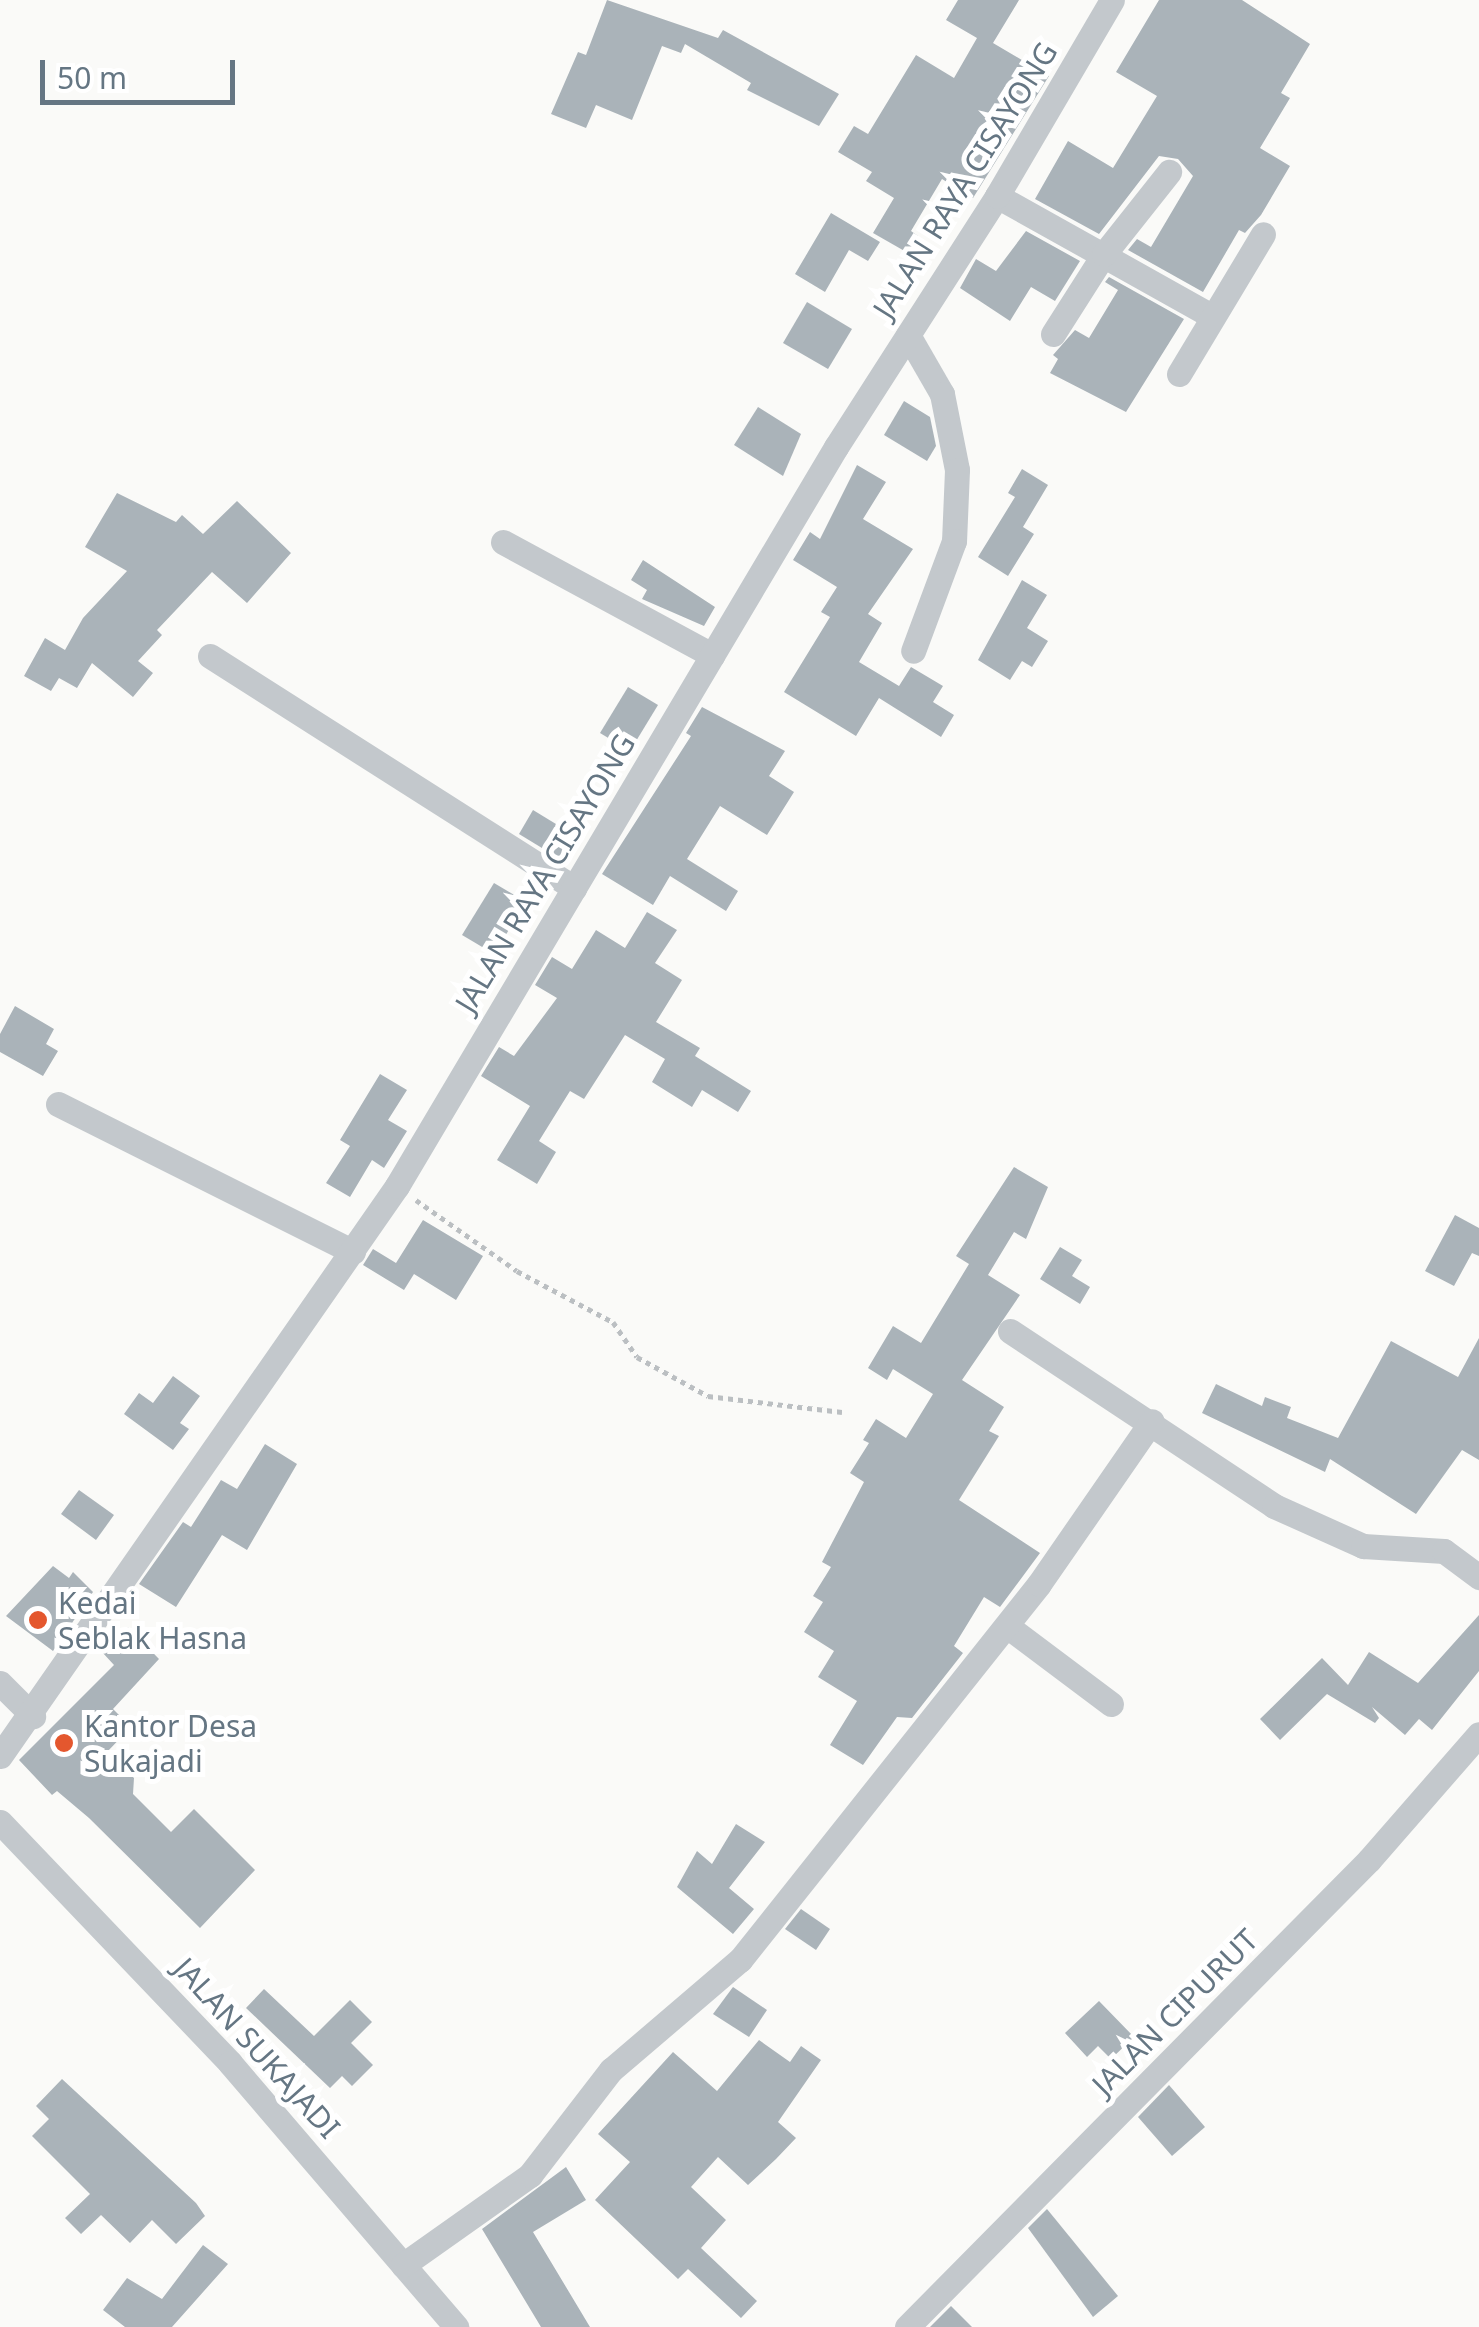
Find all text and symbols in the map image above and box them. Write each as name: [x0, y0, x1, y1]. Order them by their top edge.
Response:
street label: JALAN RAYA CISAYONG: [865, 35, 1065, 325]
scale bar: [45, 40, 240, 102]
text: 50 m: [57, 57, 127, 98]
street label: JALAN RAYA CISAYONG: [448, 727, 642, 1019]
place label: Kedai Seblak Hasna: [58, 1585, 247, 1656]
marker: Kedai Seblak Hasna: [27, 1609, 49, 1631]
place label: Kantor Desa Sukajadi: [84, 1708, 257, 1778]
marker: Kantor Desa Sukajadi: [53, 1732, 75, 1754]
street label: JALAN CIPURUT: [1085, 1922, 1265, 2102]
street label: JALAN SUKAJADI: [167, 1951, 347, 2145]

